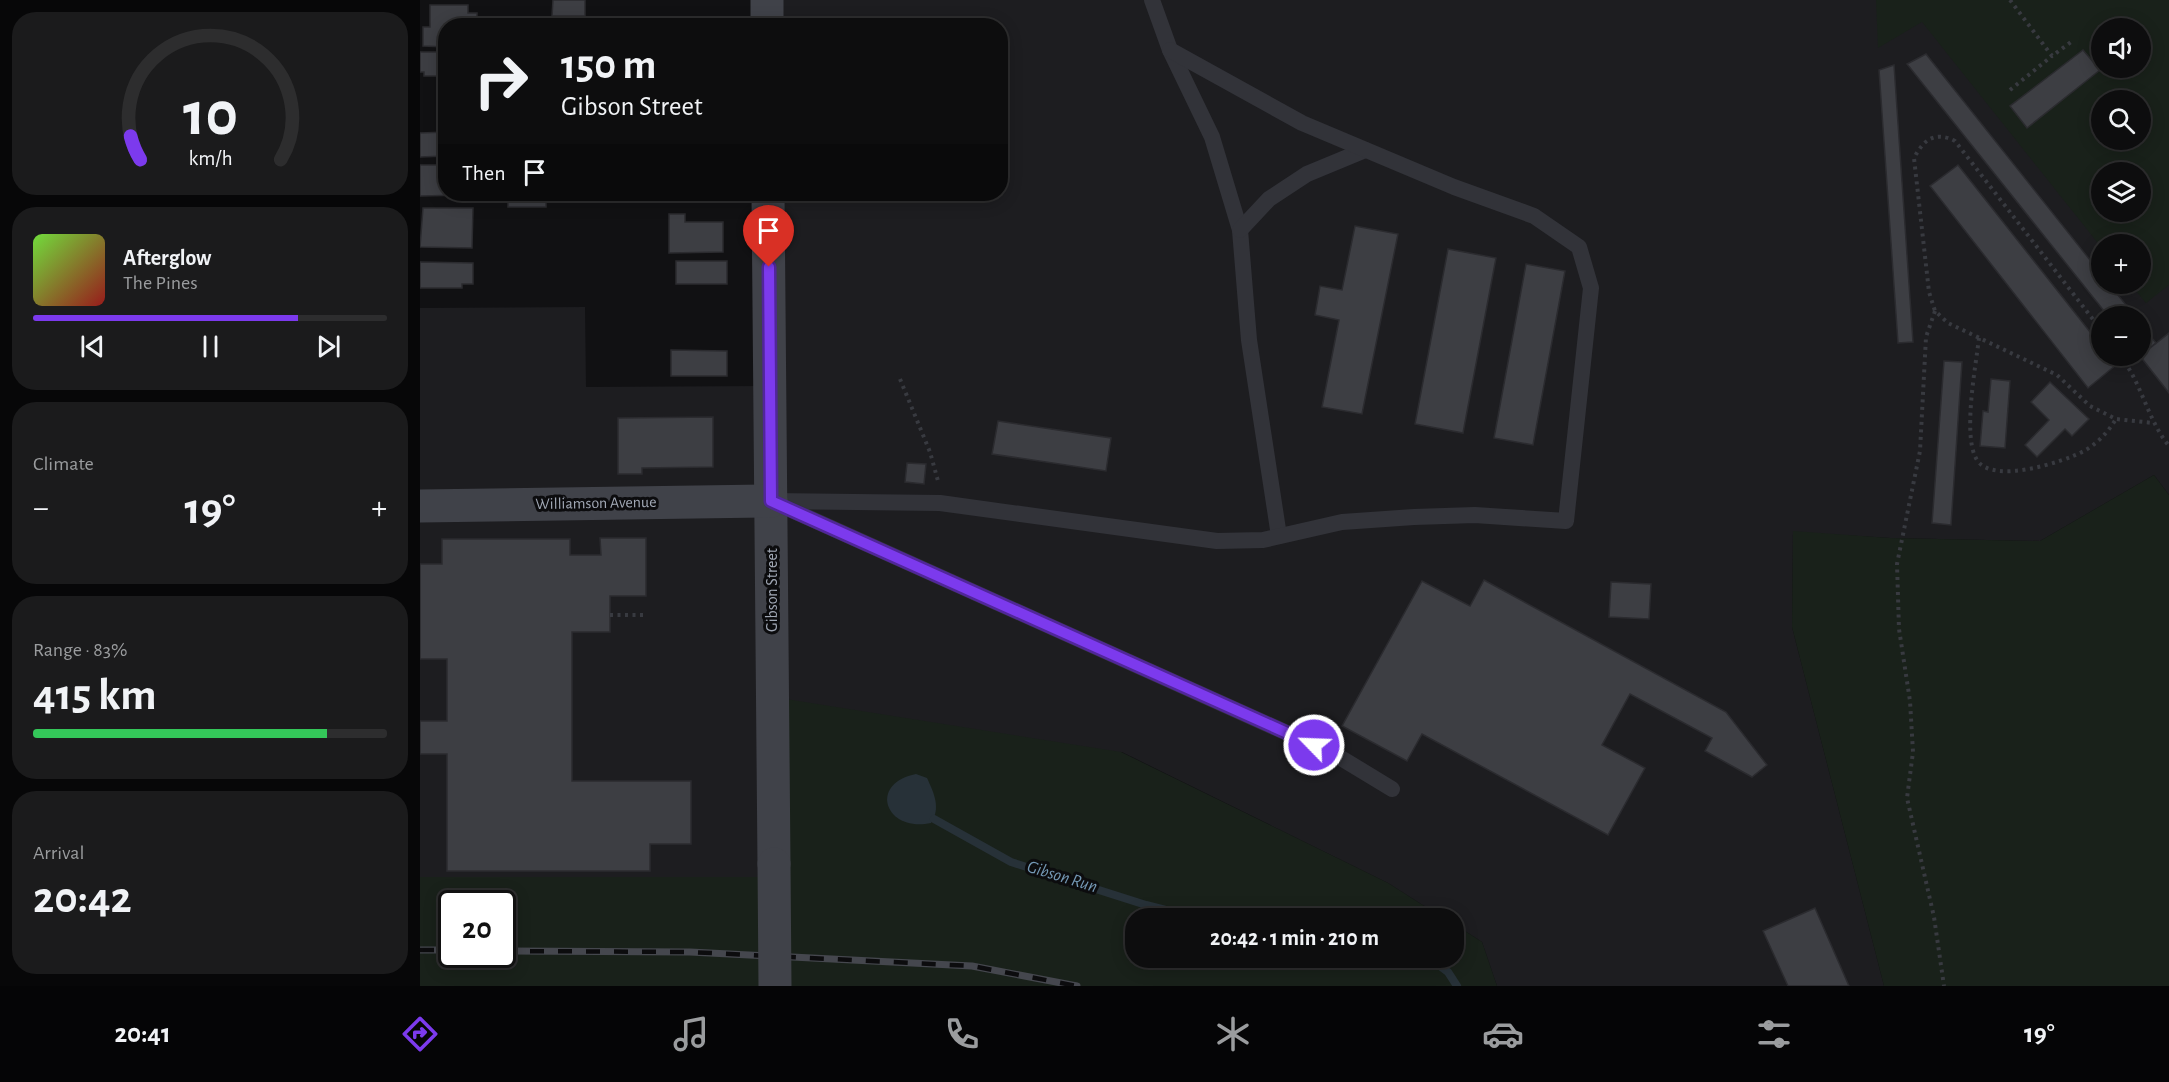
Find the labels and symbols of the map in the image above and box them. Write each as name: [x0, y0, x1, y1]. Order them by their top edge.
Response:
pin: [743, 205, 794, 267]
street label: Williamson Avenue: [535, 494, 657, 512]
street label: Gibson Street: [764, 548, 780, 632]
position arrow: [1282, 713, 1346, 777]
water label: Gibson Run: [1025, 858, 1099, 896]
speed limit sign: 20: [438, 890, 516, 968]

